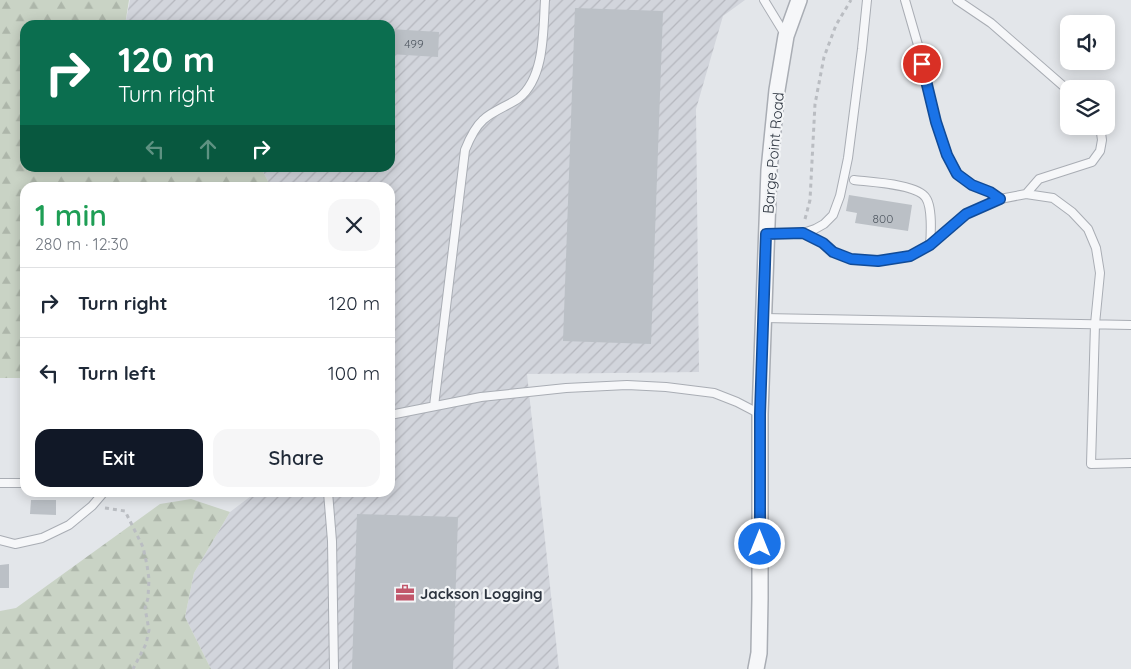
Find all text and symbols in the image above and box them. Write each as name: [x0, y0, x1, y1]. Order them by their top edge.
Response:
map controls: [1060, 15, 1115, 135]
button: sound: [1060, 15, 1115, 70]
house number: 499: [404, 36, 424, 51]
text: 120 m: [118, 37, 215, 81]
icon: right: [35, 40, 100, 105]
pin: [901, 43, 943, 85]
icon: arrive: [908, 50, 936, 78]
text: Turn right: [118, 80, 215, 108]
button: layers: [1060, 80, 1115, 135]
street label: Barge Point Road: [758, 91, 788, 215]
icon: left: [141, 135, 169, 163]
icon: ahead: [194, 135, 222, 163]
icon: right: [247, 135, 275, 163]
text: 1 min: [35, 196, 107, 234]
button: close: [328, 199, 380, 251]
house number: 800: [873, 211, 893, 226]
text: 280 m · 12:30: [35, 234, 129, 254]
icon: right: [35, 289, 63, 317]
text: Turn right: [78, 291, 167, 315]
text: 120 m: [329, 291, 380, 315]
icon: left: [35, 359, 63, 387]
text: Turn left: [78, 361, 156, 385]
text: 100 m: [328, 361, 380, 385]
button: Exit: [35, 429, 203, 487]
button: Share: [213, 429, 380, 487]
position arrow: [733, 517, 785, 569]
office icon: Jackson Logging: [394, 582, 416, 604]
place label: Jackson Logging: [420, 584, 543, 603]

